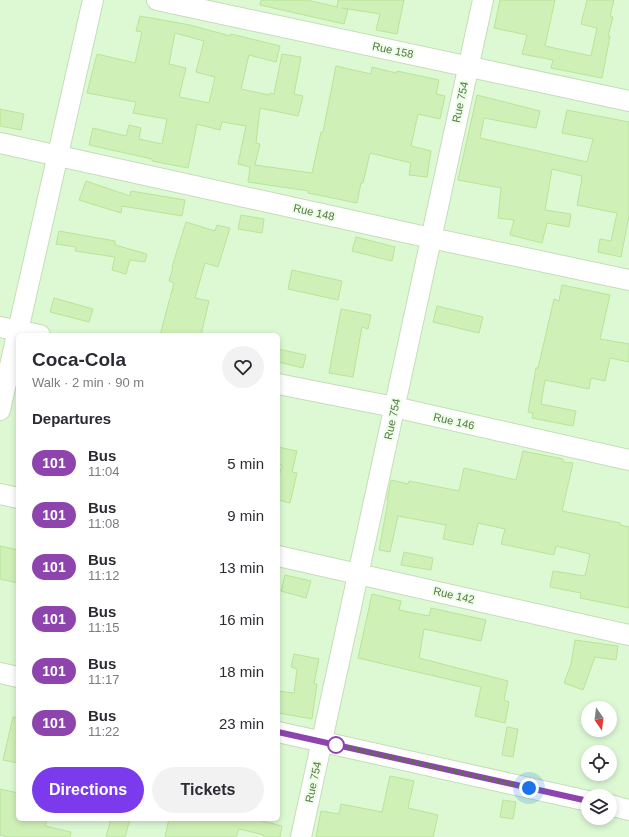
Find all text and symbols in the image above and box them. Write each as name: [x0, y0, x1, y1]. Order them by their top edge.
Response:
street label: Rue 158: [371, 40, 415, 60]
street label: Rue 754: [450, 80, 470, 124]
street label: Rue 148: [292, 201, 336, 223]
button: heart: [222, 346, 264, 388]
text: Coca-Cola: [32, 349, 126, 370]
text: Walk · 2 min · 90 m: [32, 375, 144, 390]
street label: Rue 754: [382, 397, 402, 441]
text: Departures: [32, 410, 111, 427]
street label: Rue 146: [432, 410, 476, 432]
text: Bus: [88, 447, 116, 464]
text: 101: [42, 455, 66, 471]
text: 5 min: [227, 455, 264, 472]
text: 11:04: [88, 464, 120, 479]
text: Bus: [88, 499, 116, 516]
text: 101: [42, 507, 66, 523]
text: 9 min: [227, 507, 264, 524]
text: 11:08: [88, 516, 120, 531]
text: Bus: [88, 551, 116, 568]
text: 101: [42, 559, 66, 575]
text: 13 min: [219, 559, 264, 576]
text: 11:12: [88, 568, 120, 583]
street label: Rue 142: [432, 584, 476, 606]
text: Bus: [88, 603, 116, 620]
text: 101: [42, 611, 66, 627]
text: 16 min: [219, 611, 264, 628]
text: 11:15: [88, 620, 120, 635]
text: Bus: [88, 655, 116, 672]
text: 101: [42, 663, 66, 679]
text: 18 min: [219, 663, 264, 680]
text: 11:17: [88, 672, 120, 687]
north arrow: [581, 701, 617, 737]
map controls: [581, 701, 617, 825]
text: Bus: [88, 707, 116, 724]
text: 101: [42, 715, 66, 731]
text: 23 min: [219, 715, 264, 732]
text: 11:22: [88, 724, 120, 739]
unlabelled marker: [327, 736, 345, 754]
button: locate: [581, 745, 617, 781]
street label: Rue 754: [303, 760, 323, 804]
button: Directions: [32, 767, 144, 813]
button: Tickets: [152, 767, 264, 813]
your location: [519, 778, 539, 798]
button: layers: [581, 789, 617, 825]

